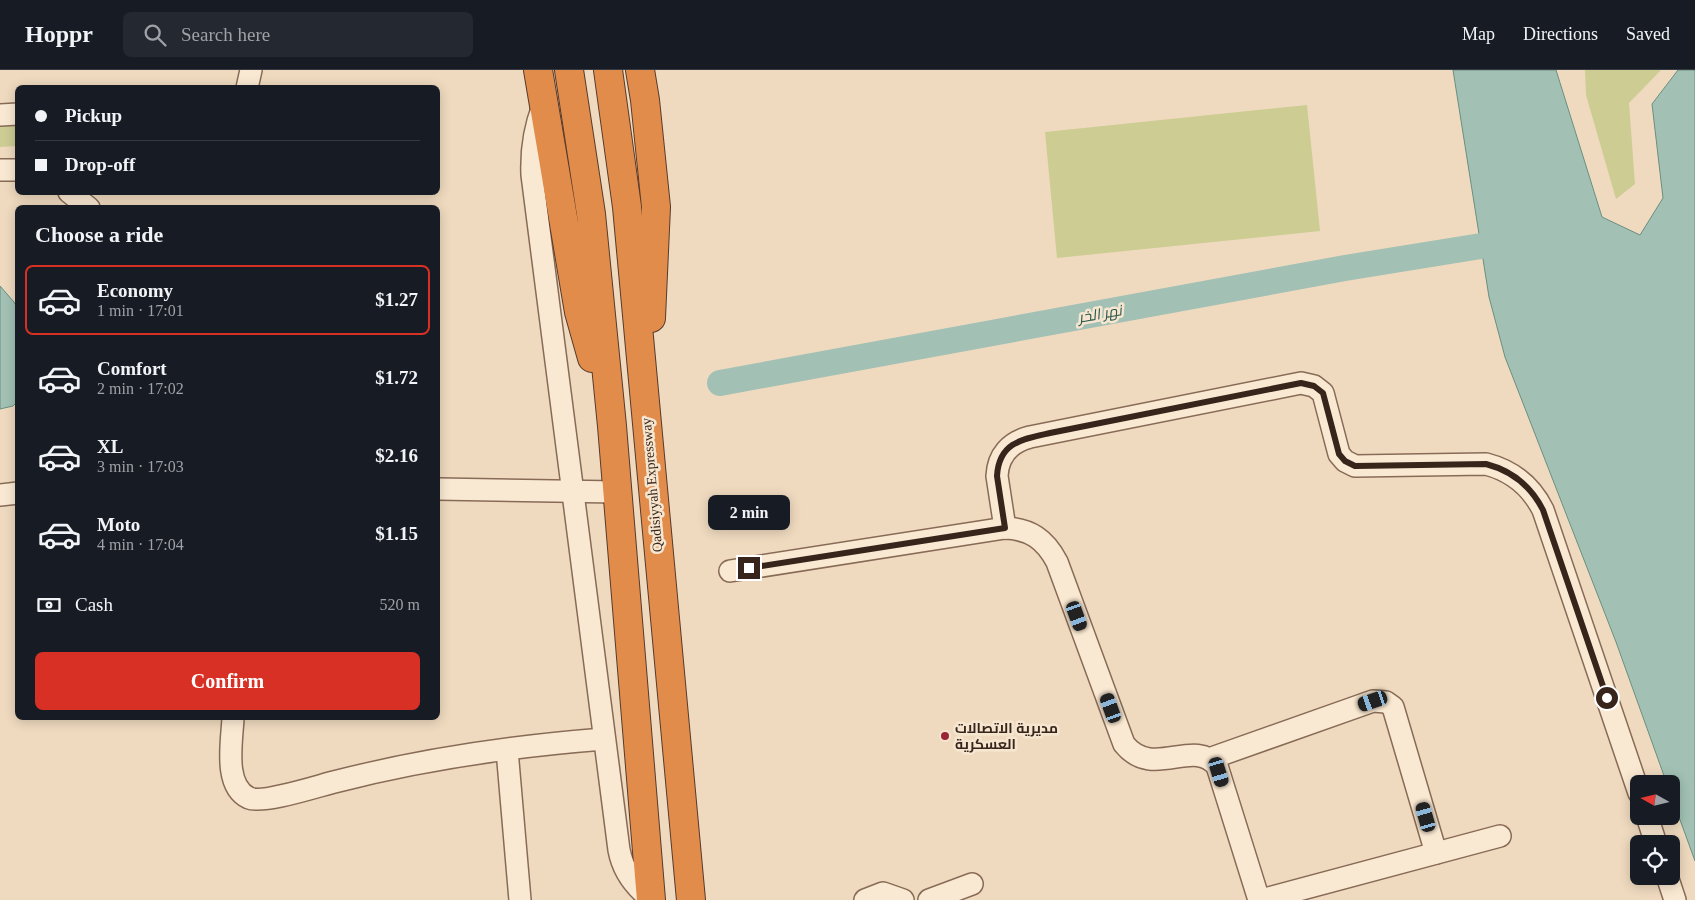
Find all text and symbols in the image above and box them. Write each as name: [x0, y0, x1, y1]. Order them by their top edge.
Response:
search box: [123, 12, 473, 57]
text: Hoppr: [25, 21, 93, 47]
icon: search: [141, 21, 169, 49]
text: Search here: [181, 24, 270, 45]
text: Map: [1462, 24, 1495, 44]
text: Directions: [1523, 24, 1598, 44]
text: Saved: [1626, 24, 1670, 44]
text: Pickup: [65, 105, 122, 126]
text: Drop-off: [65, 154, 135, 175]
text: Choose a ride: [35, 222, 163, 247]
icon: car: [37, 278, 82, 323]
text: Economy: [97, 280, 173, 301]
text: $1.27: [375, 289, 418, 310]
text: 1 min · 17:01: [97, 302, 184, 319]
water label: نهر الخر: [1075, 302, 1125, 327]
icon: car: [37, 356, 82, 401]
text: Comfort: [97, 358, 167, 379]
text: $1.72: [375, 367, 418, 388]
text: 2 min · 17:02: [97, 380, 184, 397]
street label: Qadisiyyah Expressway: [639, 417, 665, 553]
icon: car: [37, 434, 82, 479]
text: XL: [97, 436, 123, 457]
text: $2.16: [375, 445, 418, 466]
text: 3 min · 17:03: [97, 458, 184, 475]
callout: 2 min: [708, 496, 790, 530]
text: 2 min: [730, 504, 768, 521]
icon: car: [37, 512, 82, 557]
text: Moto: [97, 514, 140, 535]
text: $1.15: [375, 523, 418, 544]
text: 4 min · 17:04: [97, 536, 184, 553]
route end: [738, 557, 760, 579]
icon: cash: [35, 591, 63, 619]
text: Cash: [75, 594, 113, 615]
text: 520 m: [380, 596, 420, 613]
car: [1064, 599, 1089, 633]
button: Confirm: [35, 652, 420, 710]
route start: [1596, 687, 1618, 709]
car: [1356, 689, 1389, 713]
car: [1098, 691, 1123, 725]
place label: مديرية الاتصالات العسكرية: [955, 721, 1058, 753]
marker: مديرية الاتصالات العسكرية: [939, 730, 951, 742]
car: [1207, 755, 1230, 789]
north arrow: [1630, 775, 1680, 825]
map controls: [1630, 775, 1680, 885]
car: [1414, 801, 1437, 833]
button: locate: [1630, 835, 1680, 885]

